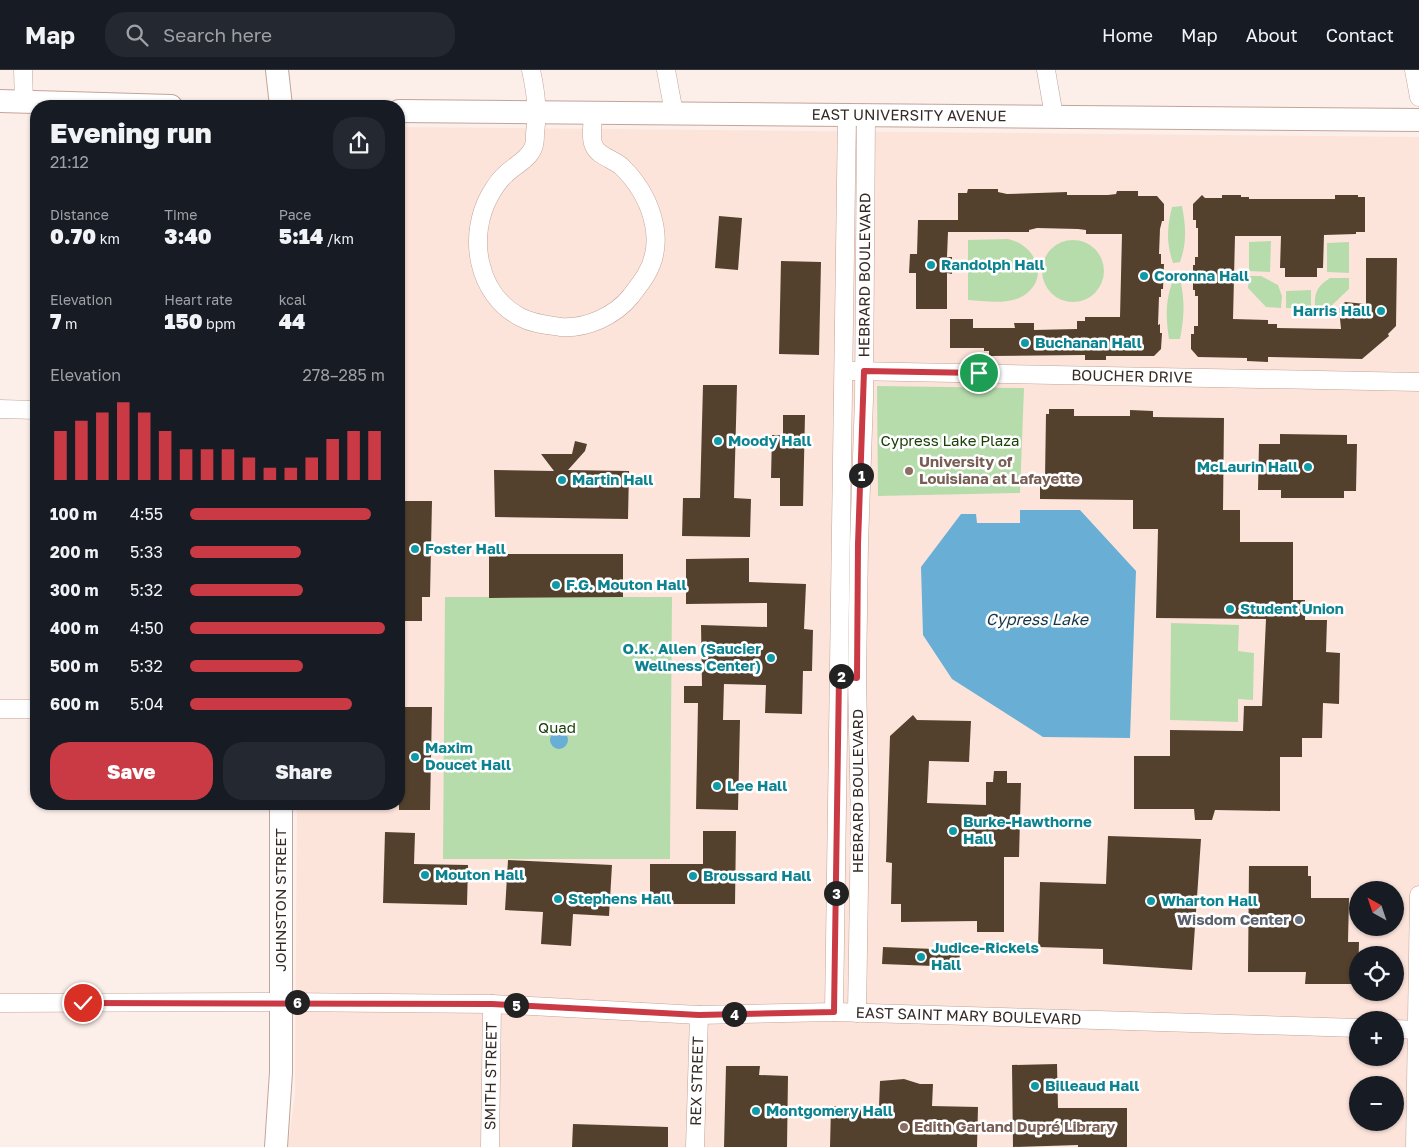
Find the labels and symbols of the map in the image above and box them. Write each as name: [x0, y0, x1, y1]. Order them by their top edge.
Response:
street label: EAST UNIVERSITY AVENUE: [811, 105, 1007, 124]
street label: HEBRARD BOULEVARD: [854, 193, 873, 358]
place label: Randolph Hall: [941, 255, 1044, 273]
marker: Randolph Hall: [925, 259, 937, 271]
place label: Coronna Hall: [1154, 266, 1249, 284]
marker: Coronna Hall: [1138, 270, 1150, 282]
place label: Harris Hall: [1293, 301, 1371, 319]
marker: Harris Hall: [1375, 305, 1387, 317]
place label: Buchanan Hall: [1035, 333, 1142, 351]
marker: Buchanan Hall: [1019, 337, 1031, 349]
pin: [958, 352, 1000, 394]
street label: BOUCHER DRIVE: [1071, 365, 1193, 386]
place label: Moody Hall: [728, 431, 811, 449]
park label: Cypress Lake Plaza: [881, 431, 1019, 449]
marker: Moody Hall: [712, 435, 724, 447]
place label: University of Louisiana at Lafayette: [919, 452, 1080, 487]
place label: McLaurin Hall: [1197, 457, 1298, 475]
marker: McLaurin Hall: [1302, 461, 1314, 473]
pin: 1: [848, 462, 874, 488]
marker: University of Louisiana at Lafayette: [903, 465, 915, 477]
place label: Martin Hall: [572, 470, 653, 488]
marker: Martin Hall: [556, 474, 568, 486]
place label: Foster Hall: [425, 539, 506, 557]
marker: Foster Hall: [409, 543, 421, 555]
place label: F.G. Mouton Hall: [566, 575, 687, 593]
marker: F.G. Mouton Hall: [550, 579, 562, 591]
place label: Student Union: [1240, 599, 1344, 617]
marker: Student Union: [1224, 603, 1236, 615]
water label: Cypress Lake: [986, 609, 1090, 629]
place label: O.K. Allen (Saucier Wellness Center): [623, 639, 761, 674]
marker: O.K. Allen (Saucier Wellness Center): [765, 652, 777, 664]
pin: 2: [828, 664, 854, 688]
street label: HEBRARD BOULEVARD: [848, 709, 866, 873]
park label: Quad: [538, 718, 576, 736]
place label: Maxim Doucet Hall: [425, 738, 511, 773]
marker: Maxim Doucet Hall: [409, 751, 421, 763]
place label: Lee Hall: [727, 776, 787, 794]
marker: Lee Hall: [711, 780, 723, 792]
place label: Burke-Hawthorne Hall: [963, 812, 1092, 847]
marker: Burke-Hawthorne Hall: [947, 825, 959, 837]
street label: JOHNSTON STREET: [271, 828, 289, 972]
place label: Mouton Hall: [435, 865, 524, 883]
place label: Broussard Hall: [703, 866, 811, 884]
marker: Mouton Hall: [419, 869, 431, 881]
marker: Broussard Hall: [687, 870, 699, 882]
pin: 3: [824, 880, 848, 906]
north arrow: [1349, 881, 1404, 936]
place label: Stephens Hall: [568, 889, 671, 907]
place label: Wharton Hall: [1161, 891, 1258, 909]
marker: Stephens Hall: [552, 893, 564, 905]
marker: Wharton Hall: [1145, 895, 1157, 907]
place label: Wisdom Center: [1177, 910, 1289, 928]
marker: Wisdom Center: [1293, 914, 1305, 926]
place label: Judice-Rickels Hall: [931, 938, 1039, 973]
marker: Judice-Rickels Hall: [915, 951, 927, 963]
pin: [62, 982, 104, 1024]
pin: 6: [284, 990, 310, 1014]
pin: 5: [504, 992, 528, 1018]
pin: 4: [722, 1002, 746, 1026]
street label: EAST SAINT MARY BOULEVARD: [855, 1003, 1082, 1028]
street label: SMITH STREET: [480, 1022, 500, 1130]
street label: REX STREET: [686, 1036, 706, 1126]
place label: Billeaud Hall: [1045, 1076, 1139, 1094]
marker: Billeaud Hall: [1029, 1080, 1041, 1092]
place label: Montgomery Hall: [766, 1101, 893, 1119]
marker: Montgomery Hall: [750, 1105, 762, 1117]
place label: Edith Garland Dupré Library: [914, 1117, 1115, 1135]
marker: Edith Garland Dupré Library: [898, 1121, 910, 1133]

